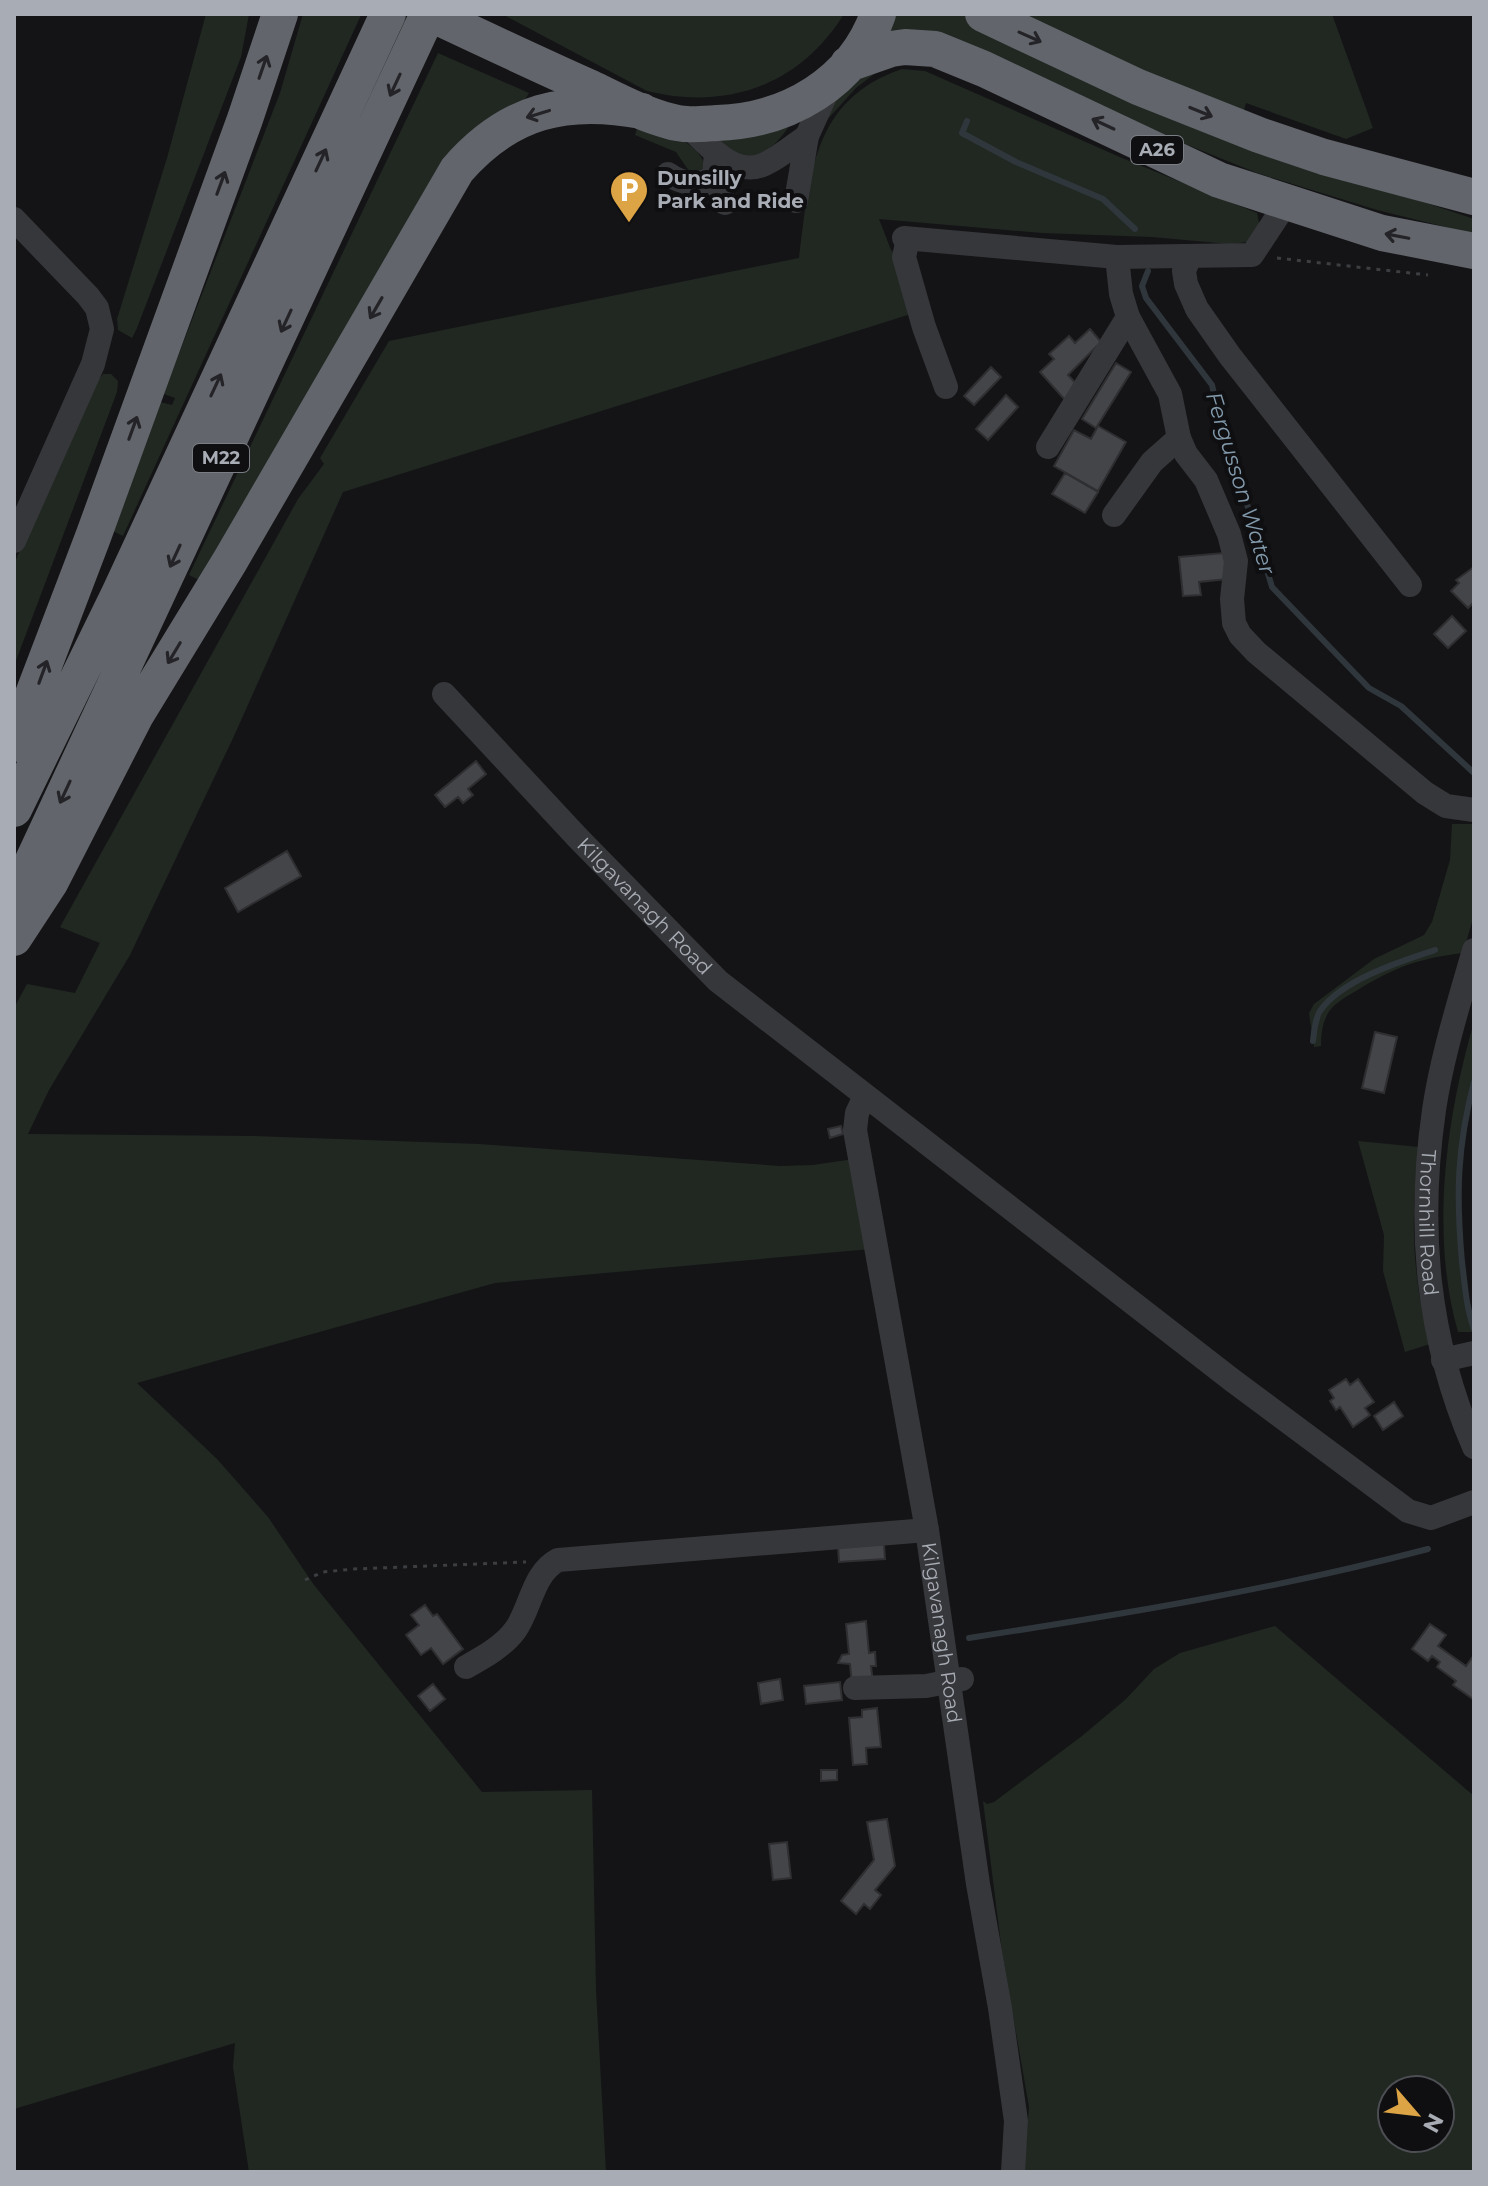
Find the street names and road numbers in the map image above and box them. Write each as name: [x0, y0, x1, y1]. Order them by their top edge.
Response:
road number: A26: [1131, 136, 1183, 164]
road number: M22: [193, 444, 249, 472]
street label: Kilgavanagh Road: [572, 832, 717, 980]
street label: Thornhill Road: [1414, 1149, 1444, 1297]
street label: Kilgavanagh Road: [917, 1540, 967, 1725]

